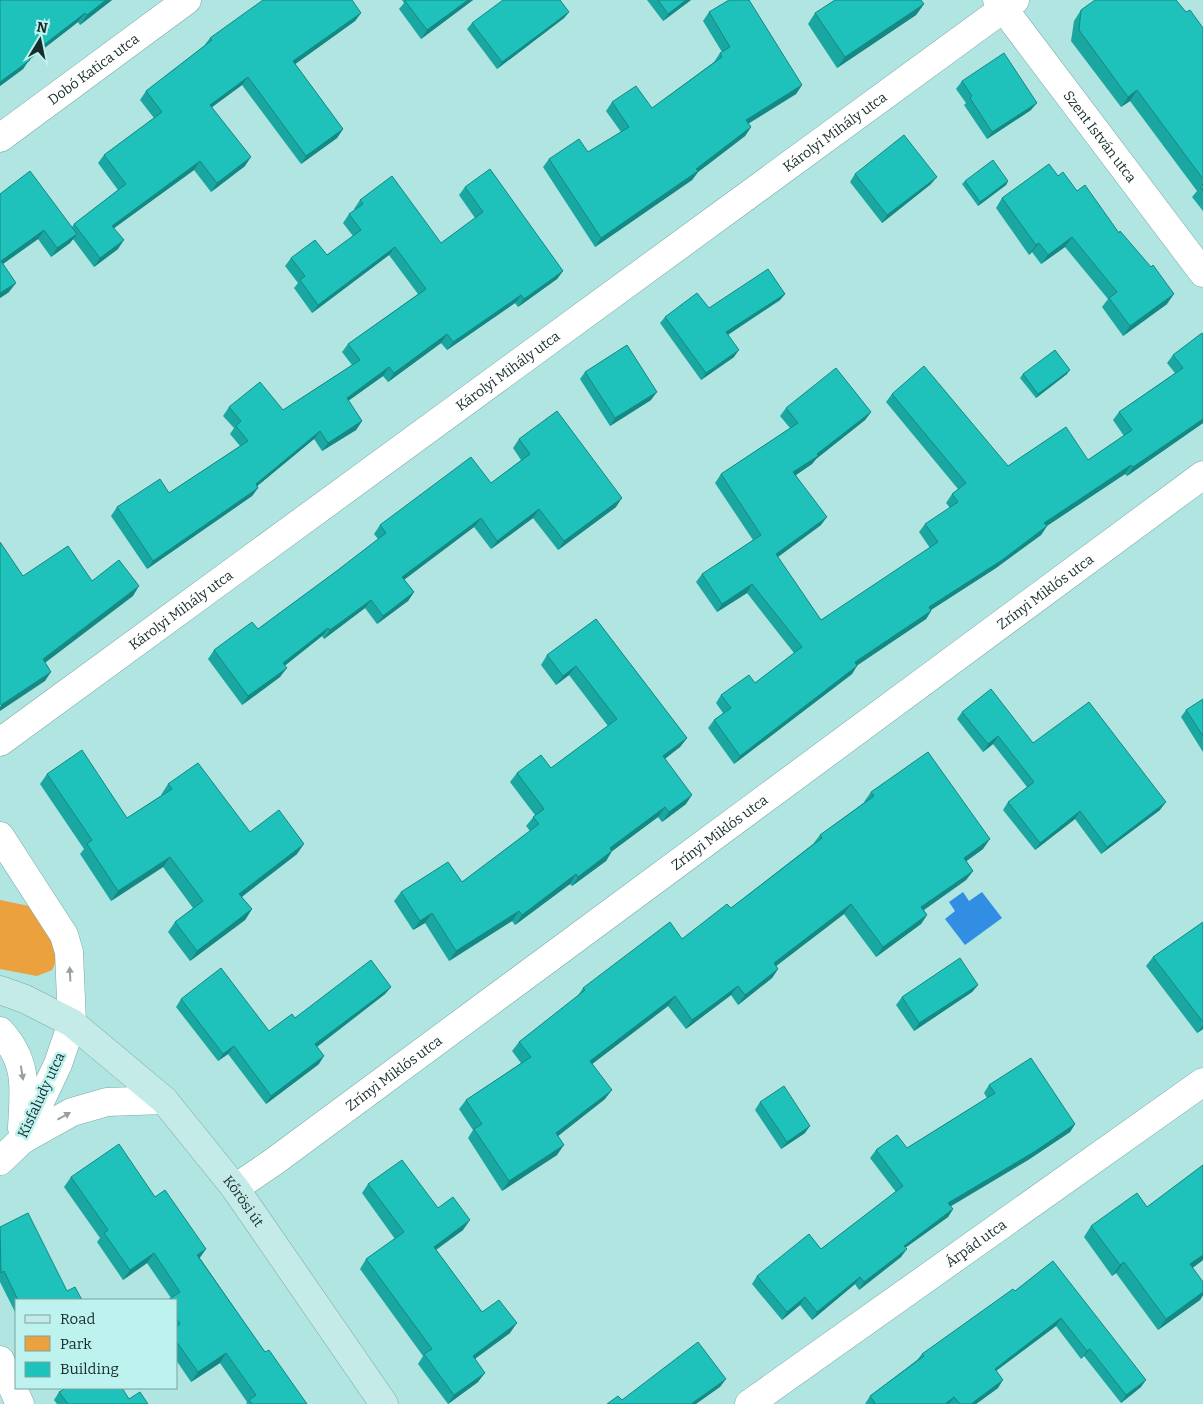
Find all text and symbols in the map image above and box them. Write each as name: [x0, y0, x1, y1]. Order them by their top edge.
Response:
north arrow: [15, 15, 65, 65]
text: N: [35, 18, 49, 37]
street label: Dobó Katica utca: [45, 30, 143, 109]
street label: Károlyi Mihály utca: [780, 88, 891, 176]
street label: Szent István utca: [1060, 88, 1140, 186]
street label: Károlyi Mihály utca: [453, 327, 564, 415]
street label: Zrínyi Miklós utca: [994, 551, 1097, 633]
street label: Károlyi Mihály utca: [126, 566, 237, 654]
street label: Zrínyi Miklós utca: [668, 791, 772, 874]
one-way arrow: [66, 966, 74, 982]
street label: Zrínyi Miklós utca: [342, 1032, 446, 1115]
street label: Kisfaludy utca: [14, 1050, 69, 1141]
one-way arrow: [18, 1066, 26, 1082]
one-way arrow: [57, 1112, 72, 1120]
street label: Kőrösi út: [219, 1172, 267, 1230]
street label: Árpád utca: [942, 1216, 1010, 1271]
legend: [15, 1299, 178, 1389]
text: Road: [60, 1310, 95, 1328]
text: Park: [60, 1335, 92, 1353]
text: Building: [60, 1360, 119, 1378]

